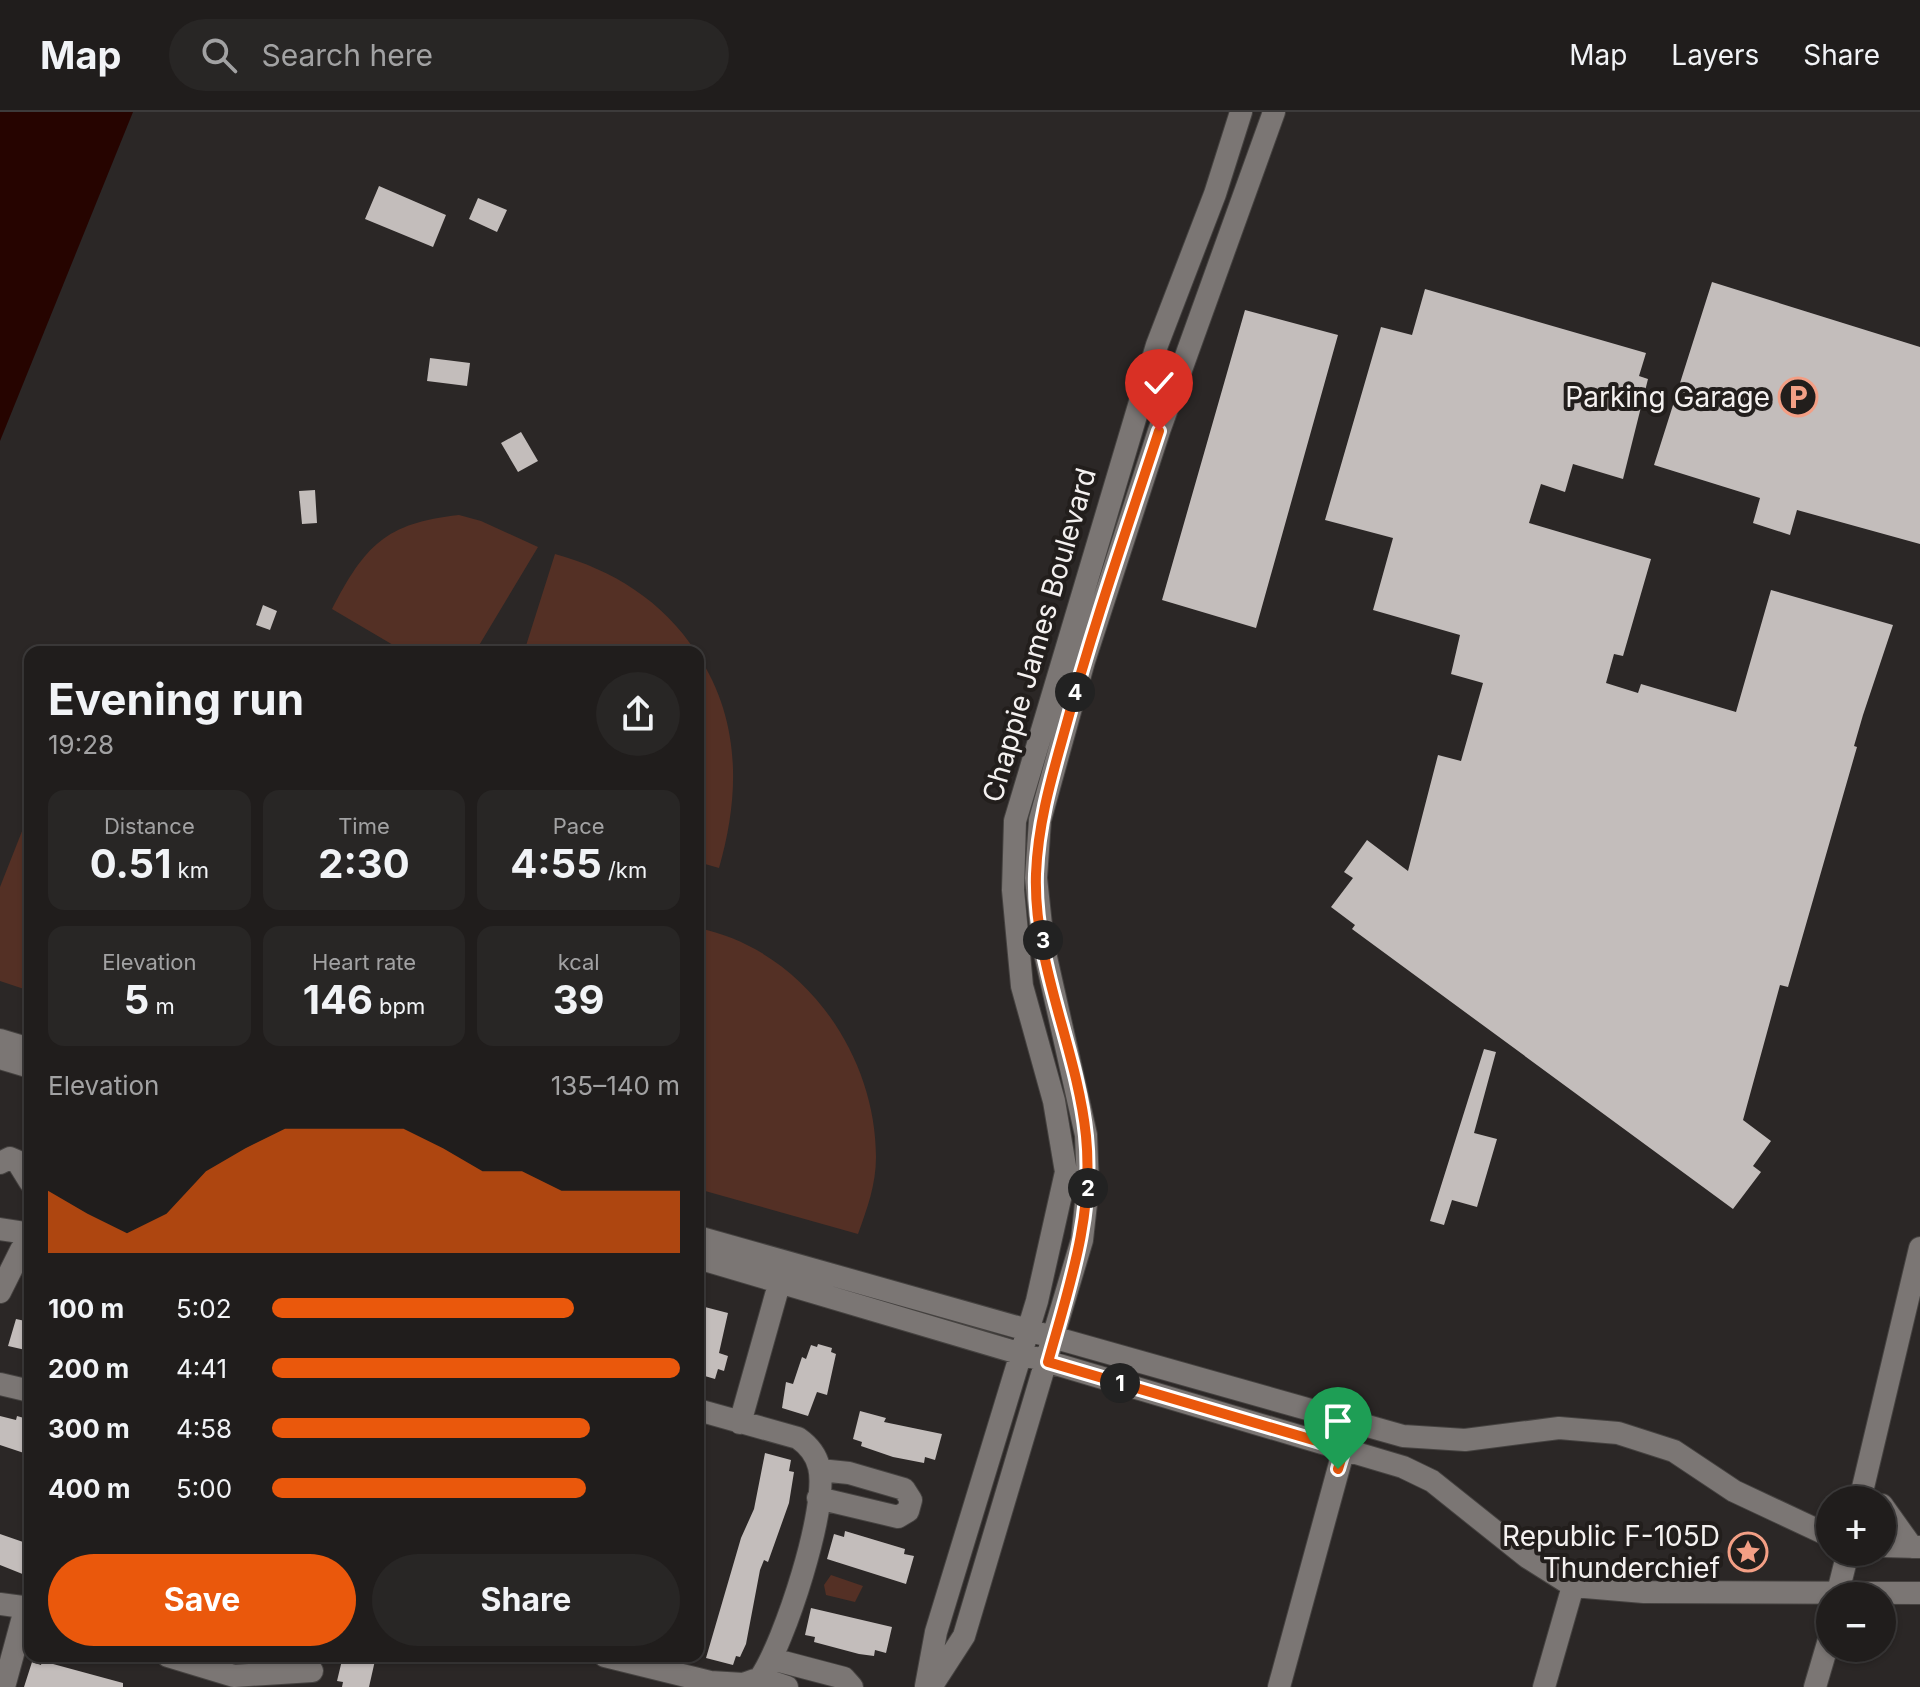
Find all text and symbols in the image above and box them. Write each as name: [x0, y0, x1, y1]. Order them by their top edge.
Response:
search box: [169, 19, 729, 91]
text: Map: [40, 32, 121, 78]
icon: search: [197, 33, 241, 77]
text: Search here: [261, 37, 433, 73]
text: Map: [1569, 38, 1627, 72]
text: Layers: [1671, 38, 1759, 72]
text: Share: [1803, 38, 1880, 72]
pin: [1125, 349, 1193, 431]
icon: check: [1137, 361, 1181, 405]
parking icon: Parking Garage: [1777, 376, 1819, 418]
place label: Parking Garage: [1565, 380, 1770, 414]
street label: Chappie James Boulevard: [975, 464, 1103, 806]
text: Evening run: [48, 672, 304, 726]
button: share: [596, 672, 680, 756]
pin: 4: [1055, 672, 1095, 712]
text: 4: [1068, 679, 1082, 705]
text: 19:28: [48, 729, 114, 760]
text: Distance: [104, 813, 195, 839]
text: Time: [338, 813, 390, 839]
text: Pace: [553, 813, 605, 839]
text: 0.51: [90, 839, 171, 888]
text: 2:30: [318, 839, 410, 888]
text: 4:55: [510, 839, 602, 888]
text: km: [171, 857, 209, 883]
text: /km: [602, 857, 647, 883]
pin: 3: [1023, 920, 1063, 960]
text: 3: [1036, 927, 1050, 953]
text: Elevation: [102, 949, 196, 975]
text: Heart rate: [312, 949, 416, 975]
text: kcal: [558, 949, 600, 975]
text: 5: [124, 975, 149, 1024]
text: 146: [303, 975, 373, 1024]
text: 39: [553, 975, 605, 1024]
text: m: [149, 993, 175, 1019]
text: bpm: [373, 993, 425, 1019]
text: Elevation: [48, 1070, 159, 1101]
text: 135–140 m: [551, 1070, 680, 1101]
pin: 2: [1068, 1168, 1108, 1208]
text: 2: [1081, 1175, 1095, 1201]
text: 100 m: [48, 1293, 124, 1324]
text: 5:02: [176, 1293, 232, 1324]
text: 200 m: [48, 1353, 129, 1384]
text: 4:41: [176, 1353, 227, 1384]
pin: 1: [1100, 1363, 1140, 1403]
text: 1: [1115, 1370, 1125, 1396]
pin: [1304, 1387, 1372, 1469]
icon: arrive: [1316, 1399, 1360, 1443]
text: 300 m: [48, 1413, 130, 1444]
text: 4:58: [176, 1413, 232, 1444]
text: 400 m: [48, 1473, 131, 1504]
text: 5:00: [176, 1473, 232, 1504]
map controls: [1816, 1486, 1896, 1662]
button: +: [1816, 1486, 1896, 1566]
place label: Republic F-105D Thunderchief: [1502, 1519, 1720, 1585]
place icon: Republic F-105D Thunderchief: [1727, 1531, 1769, 1573]
button: Save: [48, 1554, 356, 1646]
button: Share: [372, 1554, 680, 1646]
button: −: [1816, 1582, 1896, 1662]

